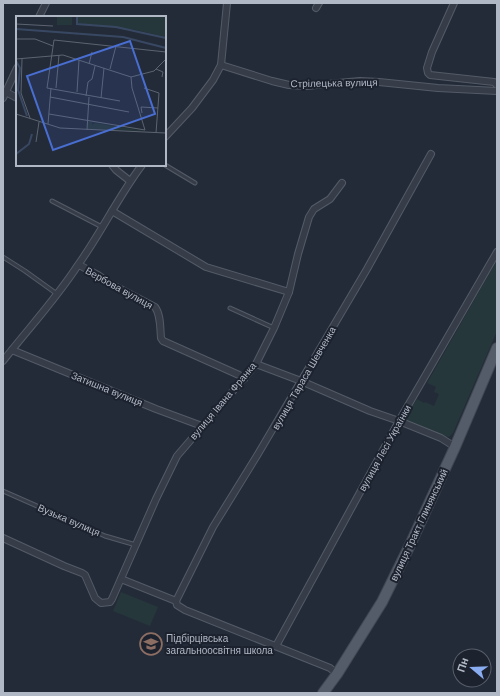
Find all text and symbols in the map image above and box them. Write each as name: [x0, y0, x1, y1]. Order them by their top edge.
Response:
inset map: [16, 16, 166, 166]
street label: Стрілецька вулиця: [290, 77, 378, 89]
street label: Вербова вулиця: [84, 265, 154, 311]
street label: вулиця Тараса Шевченка: [270, 324, 338, 431]
street label: вулиця Івана Франка: [188, 360, 259, 442]
street label: Затишна вулиця: [70, 370, 144, 408]
street label: вулиця Лесі Українки: [357, 403, 413, 493]
street label: вулиця Тракт Глинянський: [388, 467, 450, 583]
street label: Вузька вулиця: [36, 502, 102, 538]
school or university icon: Підбірцівська загальноосвітня школа: [138, 631, 164, 657]
place label: Підбірцівська загальноосвітня школа: [166, 633, 273, 656]
north arrow: [452, 648, 492, 688]
text: Пн: [455, 656, 471, 674]

